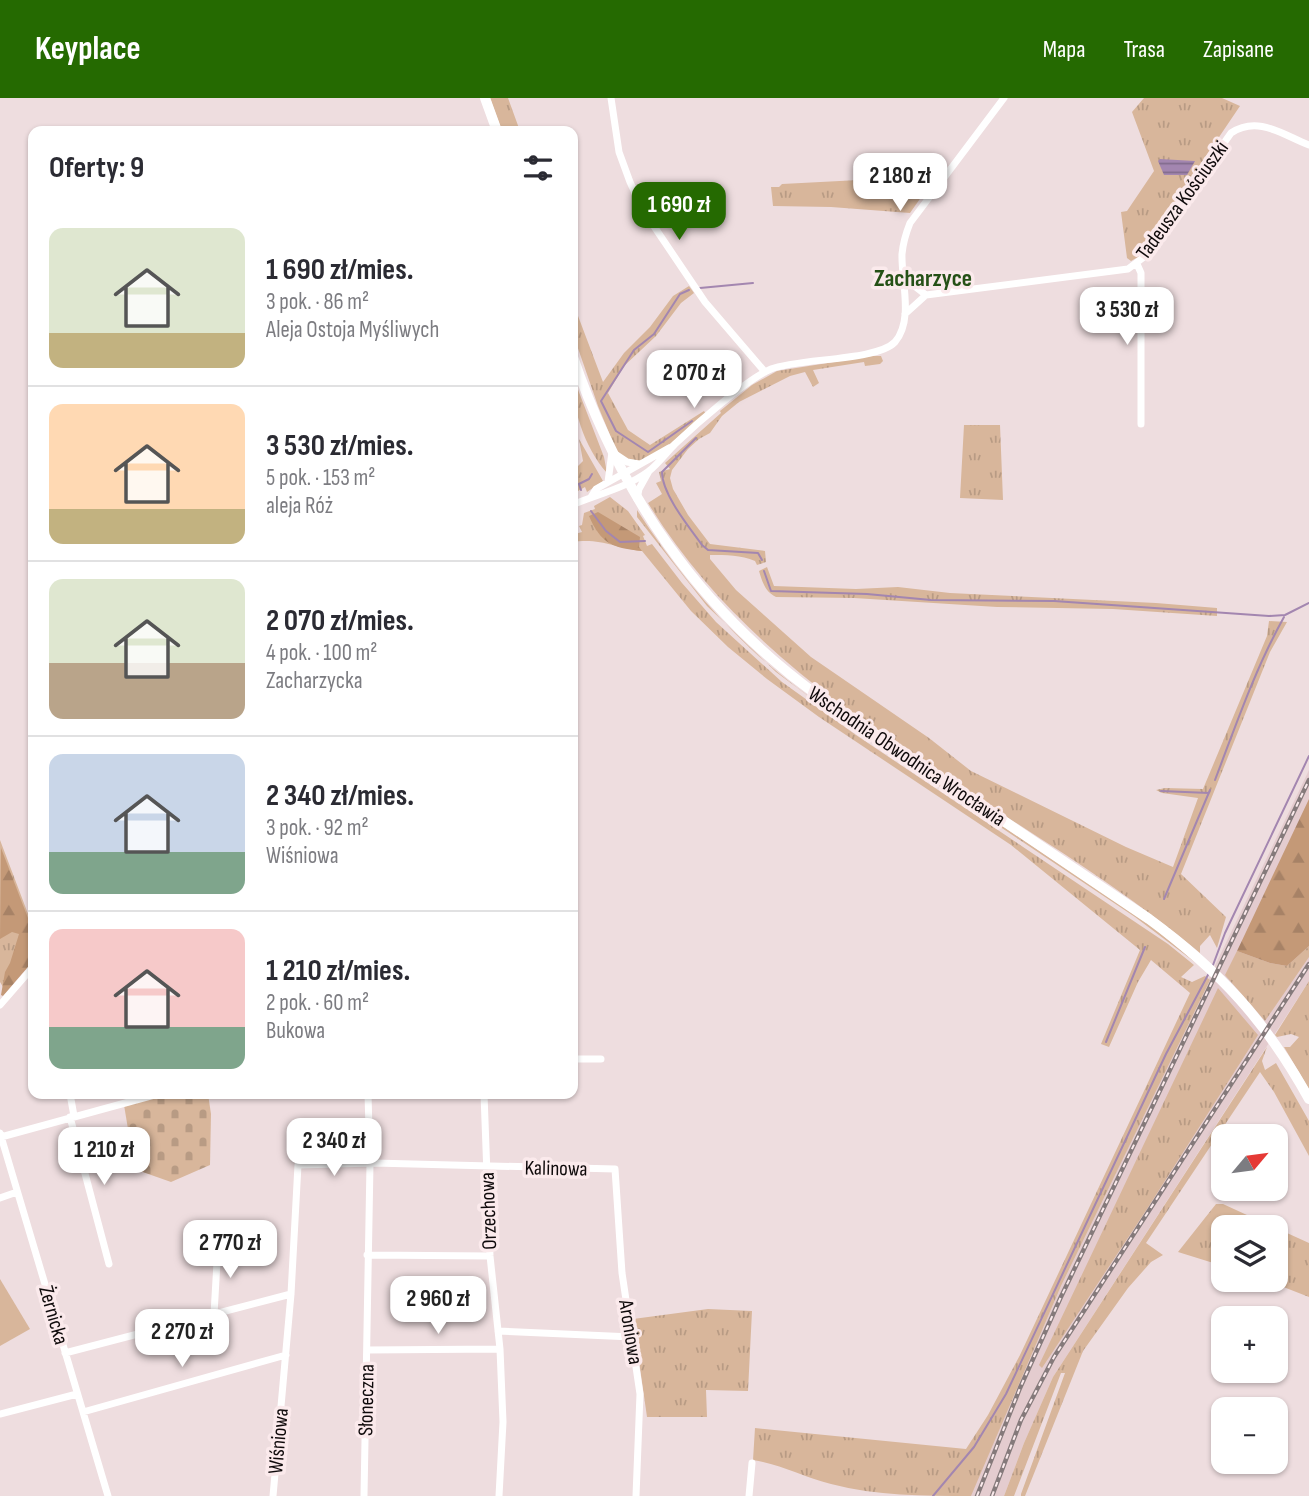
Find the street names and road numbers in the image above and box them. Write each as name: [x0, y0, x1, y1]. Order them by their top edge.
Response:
street label: Tadeusza Kościuszki: [1131, 136, 1234, 265]
street label: Wschodnia Obwodnica Wrocławia: [803, 681, 1010, 832]
street label: Kalinowa: [524, 1155, 588, 1182]
street label: Orzechowa: [475, 1172, 502, 1250]
street label: Żernicka: [33, 1283, 74, 1347]
street label: Aroniowa: [613, 1297, 648, 1366]
street label: Słoneczna: [353, 1364, 380, 1436]
street label: Wiśniowa: [263, 1407, 294, 1475]

